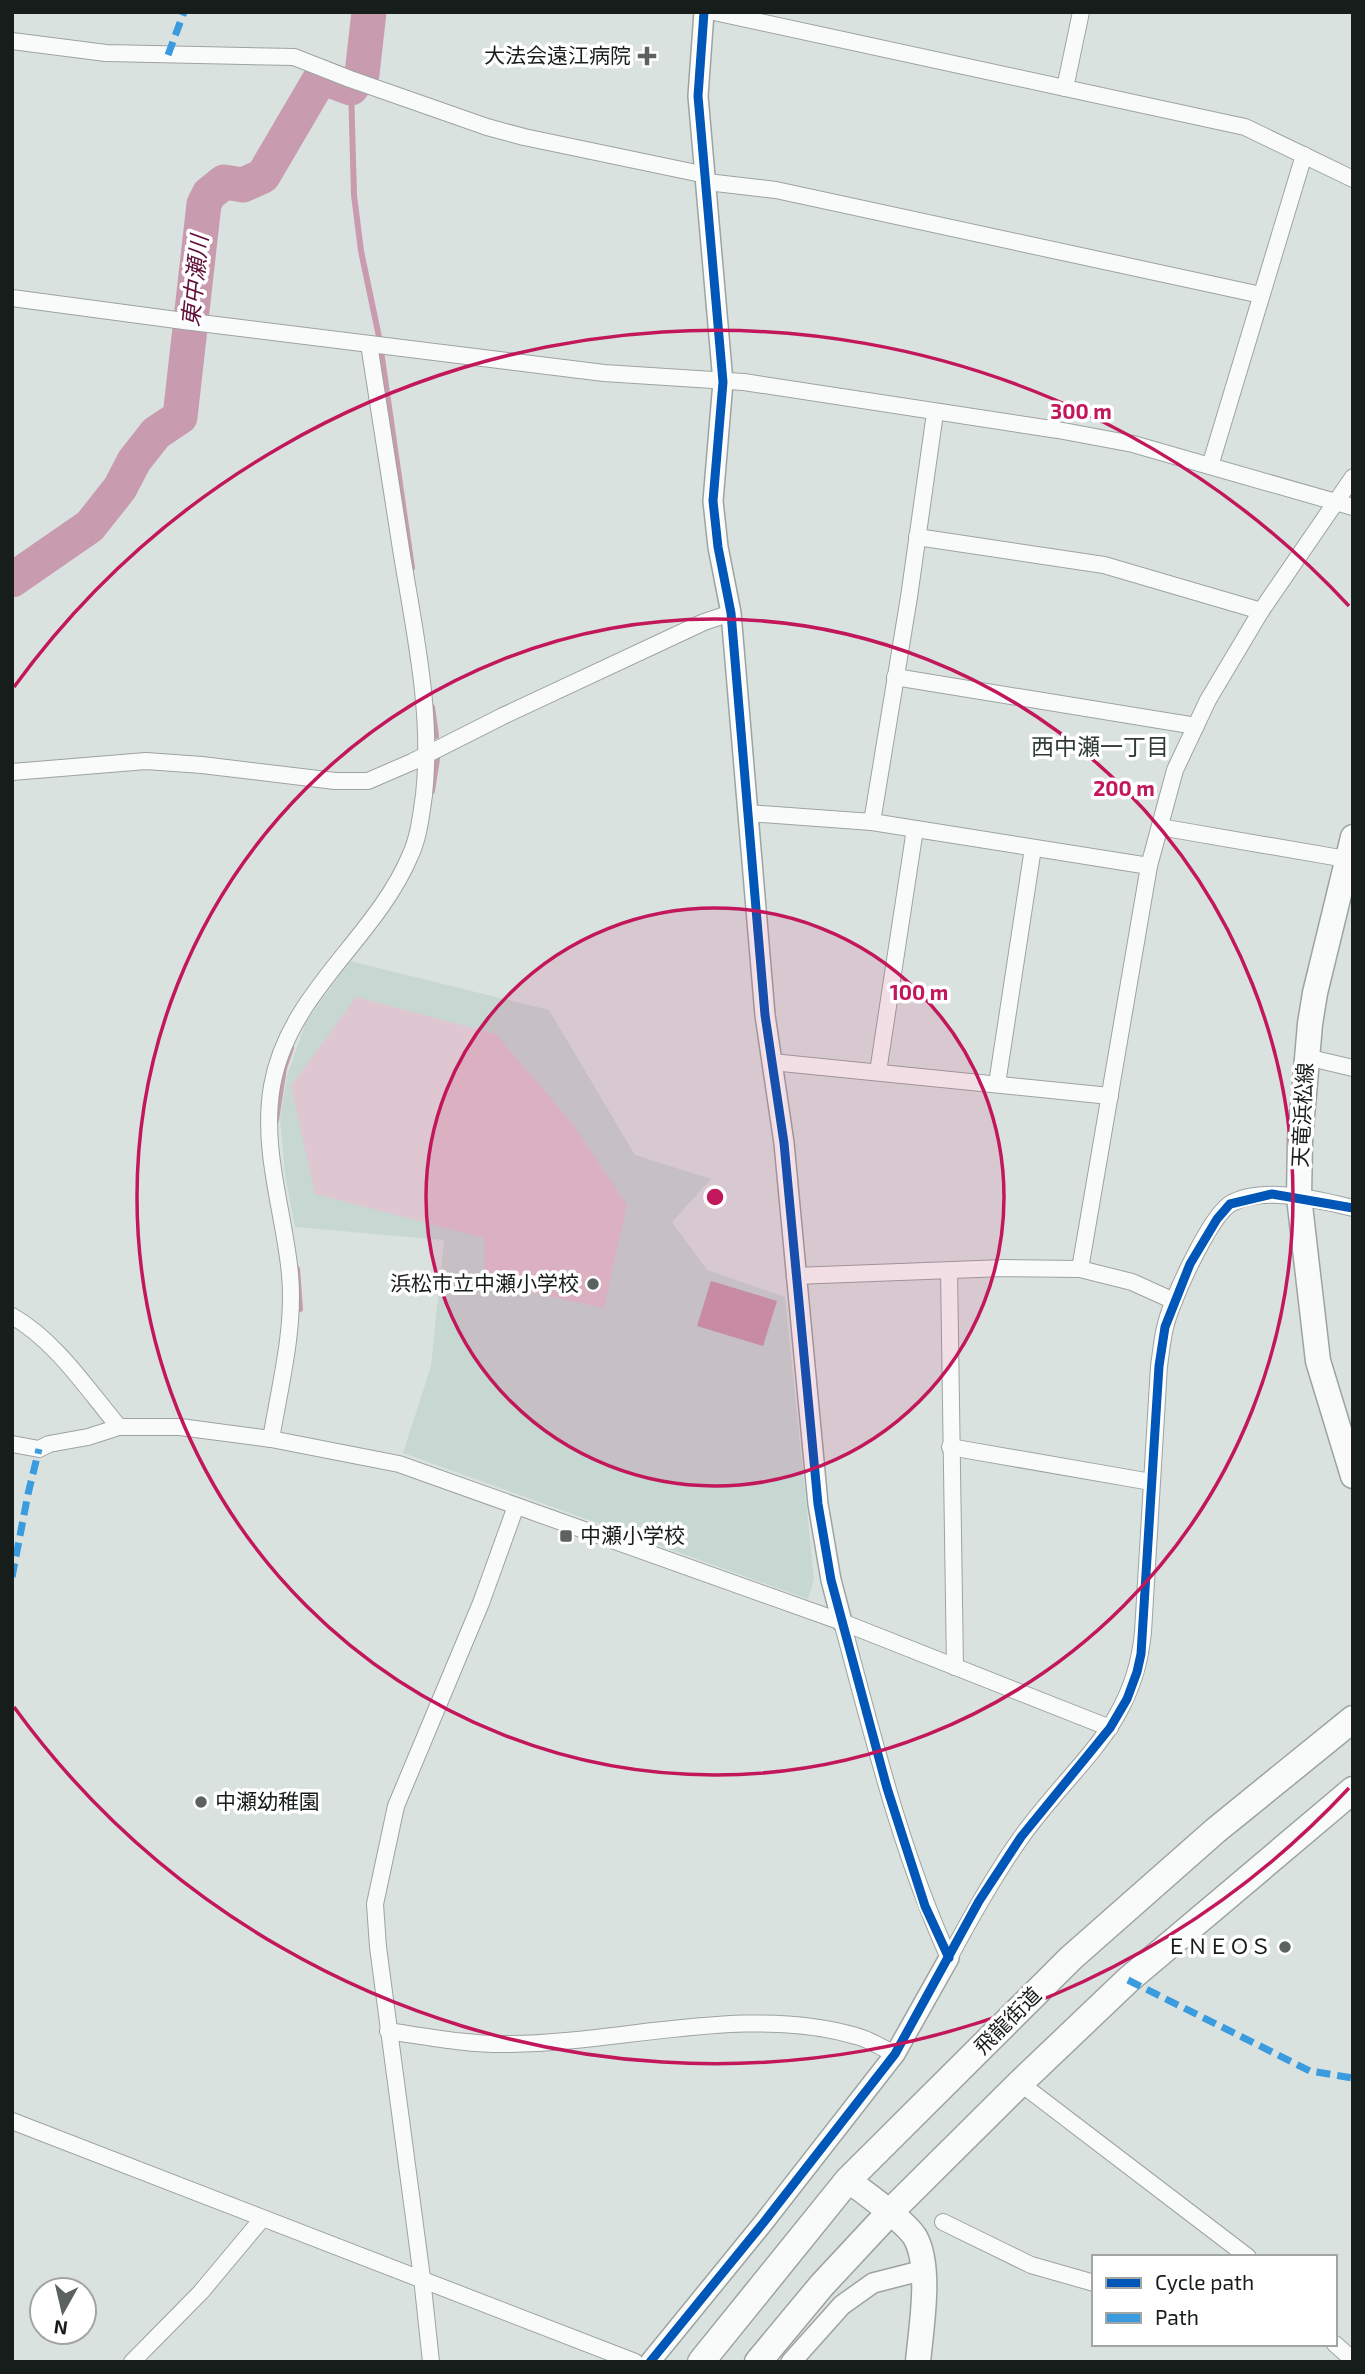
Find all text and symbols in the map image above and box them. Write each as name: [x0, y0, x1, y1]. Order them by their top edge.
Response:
place label: 大法会遠江病院: [484, 42, 631, 67]
marker: 大法会遠江病院: [637, 46, 657, 66]
water label: 東中瀬川: [175, 231, 213, 328]
text: 300 m: [1050, 398, 1112, 423]
district label: 西中瀬一丁目: [1031, 732, 1169, 760]
text: 200 m: [1093, 775, 1155, 800]
text: 100 m: [890, 979, 948, 1004]
street label: 天竜浜松線: [1286, 1062, 1317, 1168]
centre of rings: [703, 1185, 727, 1209]
place label: 浜松市立中瀬小学校: [390, 1270, 579, 1295]
marker: 浜松市立中瀬小学校: [585, 1276, 601, 1292]
place label: 中瀬小学校: [580, 1522, 685, 1547]
marker: 中瀬小学校: [558, 1528, 574, 1544]
place label: 中瀬幼稚園: [215, 1788, 320, 1813]
marker: 中瀬幼稚園: [193, 1794, 209, 1810]
place label: ＥＮＥＯＳ: [1166, 1933, 1271, 1958]
marker: ＥＮＥＯＳ: [1277, 1939, 1293, 1955]
street label: 飛龍街道: [968, 1981, 1045, 2058]
legend: [1092, 2255, 1337, 2346]
text: Cycle path: [1155, 2269, 1254, 2294]
north arrow: [28, 2276, 98, 2346]
text: Path: [1155, 2304, 1199, 2329]
text: N: [52, 2316, 69, 2341]

